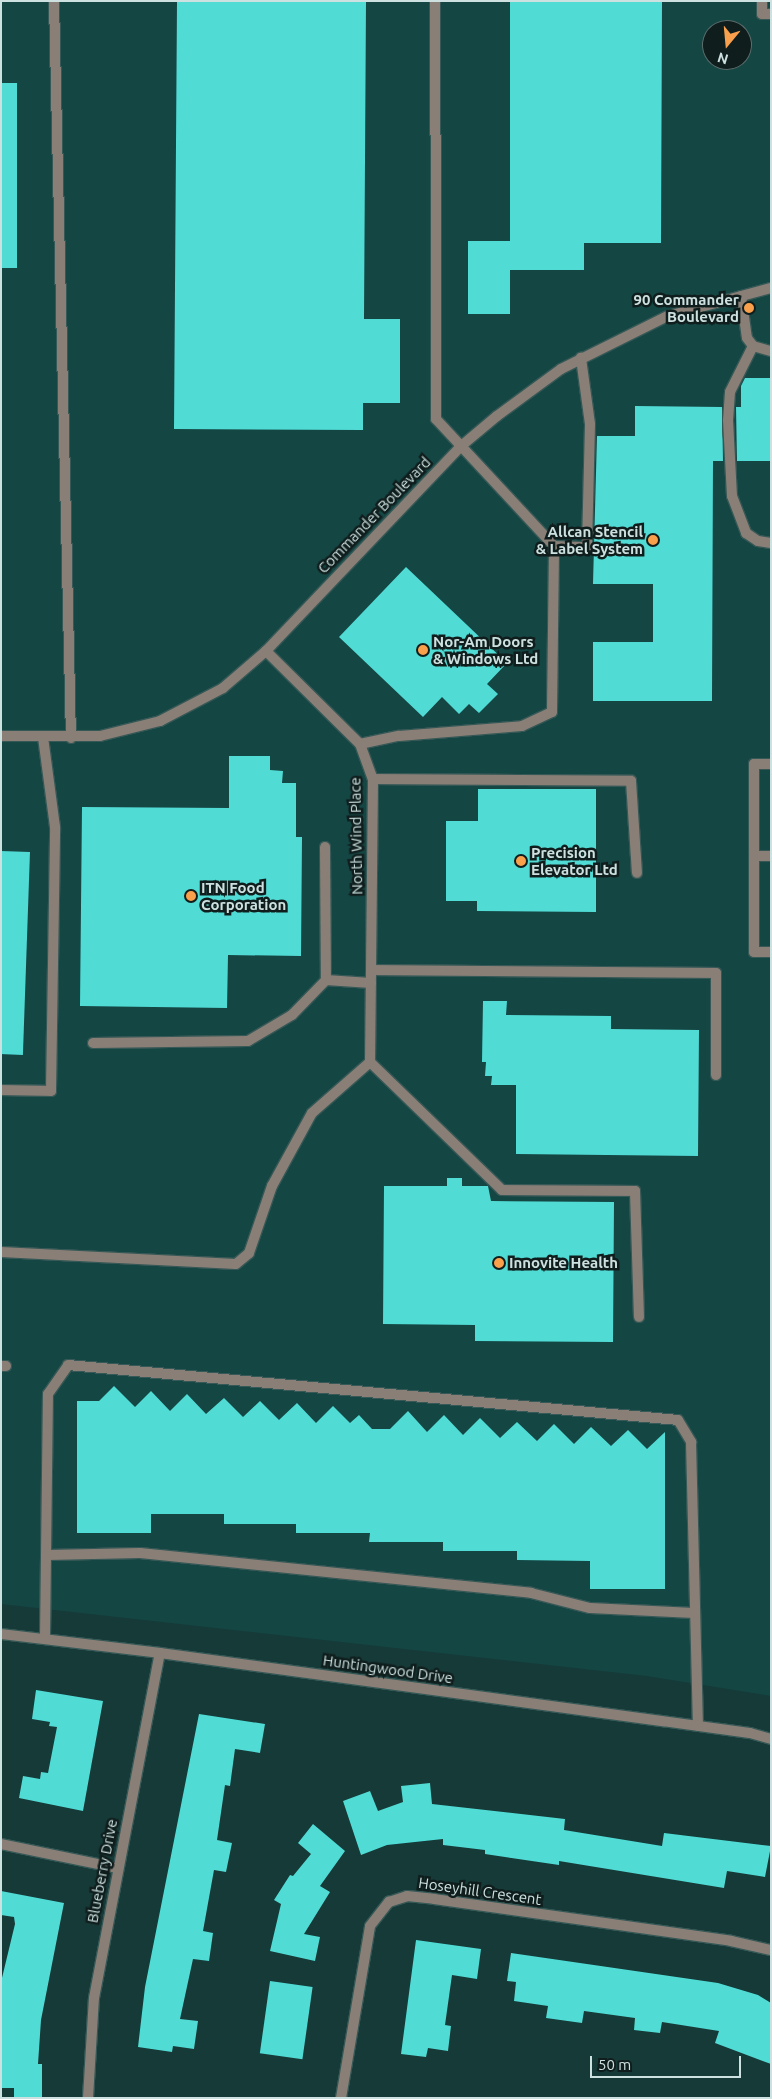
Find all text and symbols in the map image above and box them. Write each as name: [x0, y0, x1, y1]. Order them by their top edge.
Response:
north arrow: [702, 20, 752, 70]
text: N: [716, 49, 730, 68]
place label: 90 Commander Boulevard: [633, 290, 739, 325]
marker: 90 Commander Boulevard: [743, 302, 755, 314]
street label: Commander Boulevard: [314, 453, 434, 577]
place label: Allcan Stencil & Label System: [536, 522, 643, 557]
marker: Allcan Stencil & Label System: [647, 534, 659, 546]
place label: Nor-Am Doors & Windows Ltd: [433, 632, 538, 667]
marker: Nor-Am Doors & Windows Ltd: [417, 644, 429, 656]
street label: North Wind Place: [346, 777, 366, 895]
place label: Precision Elevator Ltd: [531, 843, 618, 878]
marker: Precision Elevator Ltd: [515, 855, 527, 867]
place label: ITN Food Corporation: [201, 878, 286, 913]
marker: ITN Food Corporation: [185, 890, 197, 902]
place label: Innovite Health: [509, 1254, 618, 1272]
marker: Innovite Health: [493, 1257, 505, 1269]
street label: Huntingwood Drive: [322, 1651, 454, 1687]
street label: Blueberry Drive: [83, 1818, 121, 1924]
street label: Hoseyhill Crescent: [417, 1873, 543, 1909]
scale bar: [592, 2046, 743, 2078]
text: 50 m: [598, 2056, 631, 2073]

